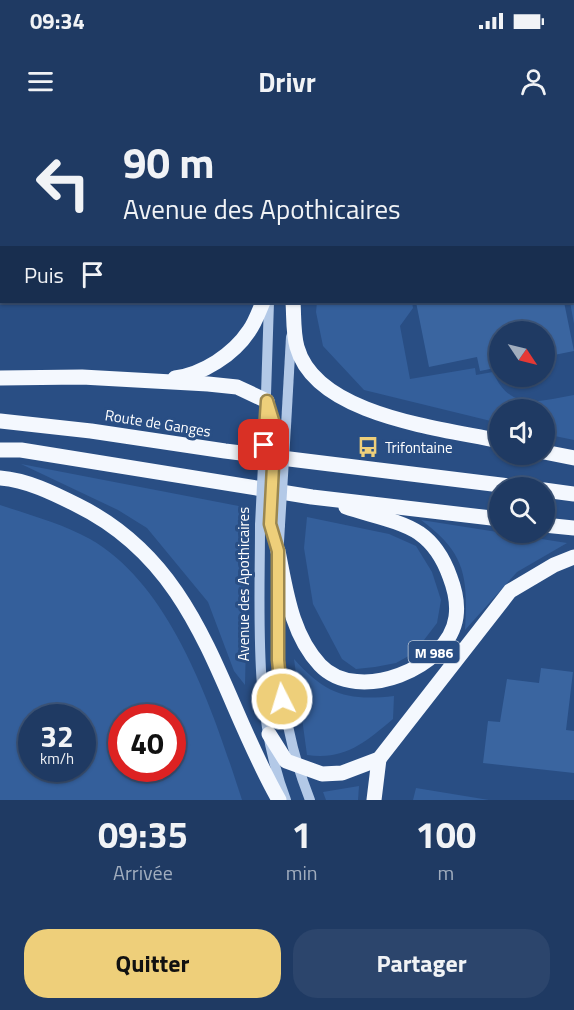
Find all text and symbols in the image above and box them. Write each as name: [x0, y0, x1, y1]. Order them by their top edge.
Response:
text: 09:34: [30, 4, 85, 38]
text: Drivr: [258, 61, 316, 102]
icon: menu: [24, 65, 57, 98]
icon: person: [517, 65, 550, 98]
text: 90 m: [123, 130, 215, 194]
icon: left: [24, 144, 102, 222]
text: Avenue des Apothicaires: [123, 188, 401, 229]
text: Puis: [24, 258, 64, 292]
icon: arrive: [76, 258, 109, 291]
north arrow: [489, 321, 555, 387]
map controls: [489, 321, 555, 543]
button: sound: [489, 399, 555, 465]
street label: Route de Ganges: [103, 403, 213, 443]
pin: [238, 419, 289, 470]
icon: arrive: [247, 428, 280, 461]
bus stop icon: Trifontaine: [356, 435, 380, 459]
place label: Trifontaine: [385, 436, 453, 459]
button: search: [489, 477, 555, 543]
street label: Avenue des Apothicaires: [232, 507, 255, 661]
road number: M 986: [408, 641, 460, 663]
position arrow: [250, 667, 314, 731]
speed limit sign: 40: [108, 704, 186, 782]
text: 32: [40, 713, 74, 759]
text: km/h: [40, 747, 74, 770]
text: 09:35: [98, 807, 188, 862]
text: 1: [292, 807, 312, 862]
text: 100: [416, 807, 476, 862]
text: Arrivée: [113, 857, 173, 888]
text: min: [286, 857, 318, 888]
text: m: [437, 857, 454, 888]
button: Quitter: [24, 929, 281, 998]
button: Partager: [293, 929, 550, 998]

